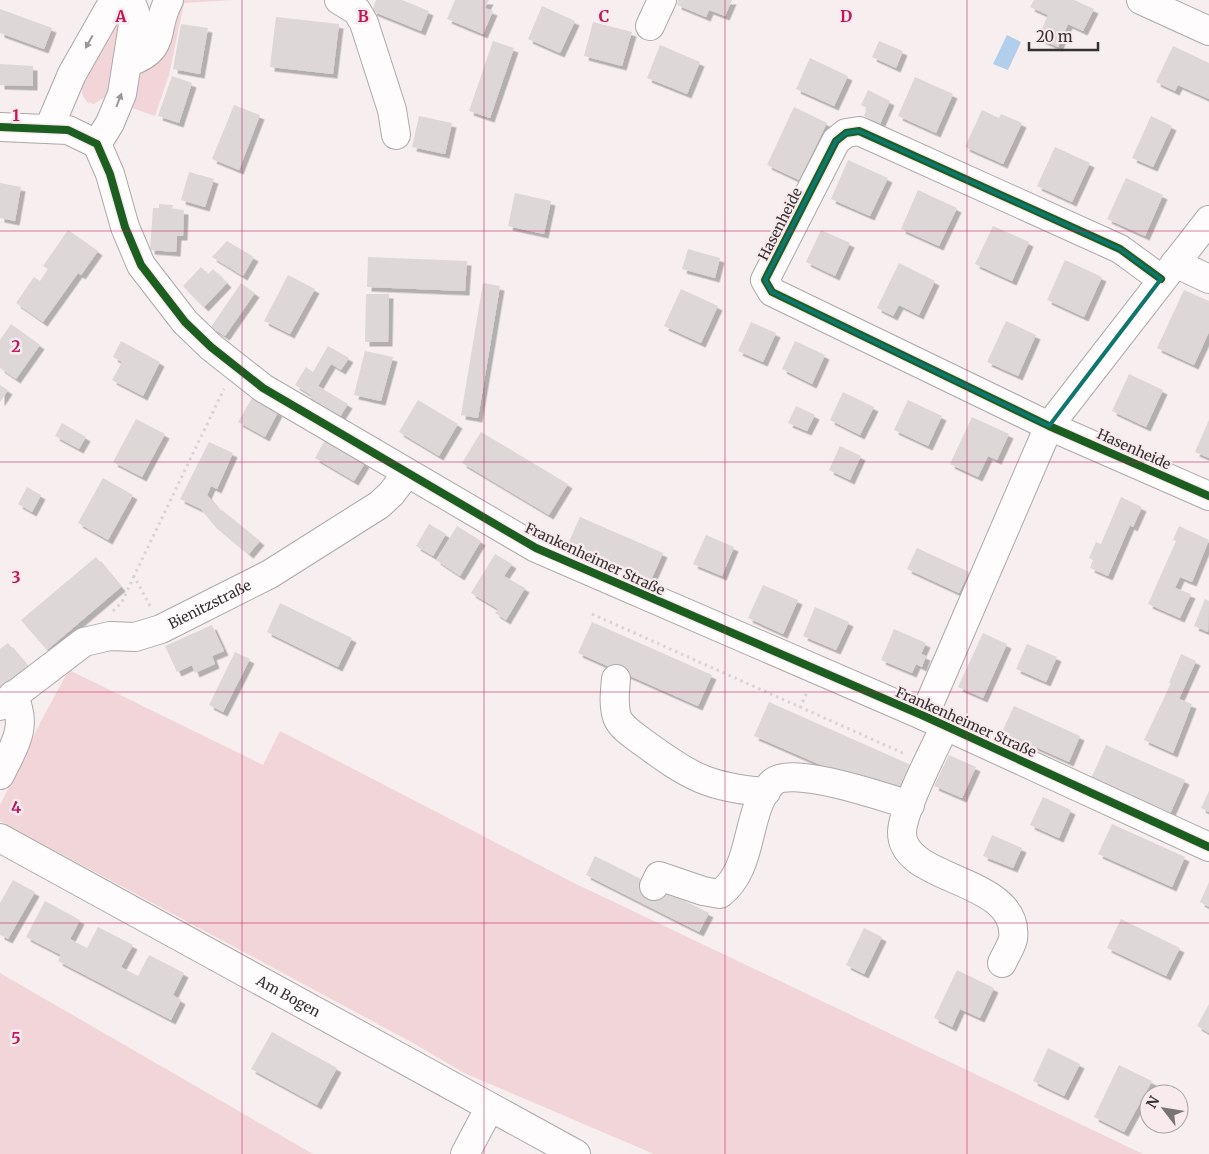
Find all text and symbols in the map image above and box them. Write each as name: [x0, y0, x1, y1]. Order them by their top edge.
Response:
text: A: [114, 6, 127, 26]
text: B: [357, 6, 369, 26]
text: C: [599, 6, 609, 26]
text: D: [840, 6, 852, 26]
scale bar: [1029, 20, 1098, 52]
text: 20 m: [1036, 27, 1073, 46]
one-way arrow: [85, 35, 93, 49]
one-way arrow: [115, 92, 123, 107]
text: 1: [12, 105, 20, 125]
street label: Hasenheide: [754, 185, 806, 263]
text: 2: [11, 336, 21, 356]
street label: Hasenheide: [1094, 425, 1174, 473]
street label: Frankenheimer Straße: [522, 519, 668, 599]
text: 3: [11, 567, 21, 587]
street label: Bienitzstraße: [165, 576, 254, 633]
street label: Frankenheimer Straße: [893, 683, 1039, 761]
text: 4: [11, 797, 21, 817]
street label: Am Bogen: [253, 971, 323, 1021]
text: 5: [11, 1028, 21, 1048]
north arrow: [1139, 1084, 1189, 1134]
text: N: [1142, 1093, 1163, 1112]

